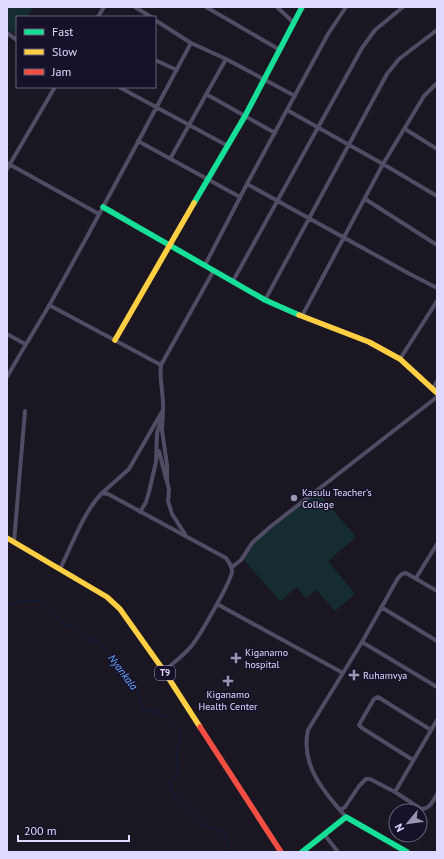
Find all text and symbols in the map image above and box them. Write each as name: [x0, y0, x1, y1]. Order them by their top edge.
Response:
legend: [16, 16, 156, 88]
text: Fast: [52, 24, 73, 39]
text: Slow: [52, 44, 77, 59]
text: Jam: [51, 64, 71, 79]
place label: Kasulu Teacher's College: [302, 486, 372, 511]
marker: Kasulu Teacher's College: [289, 493, 299, 503]
place label: Kiganamo hospital: [245, 646, 288, 671]
water label: Nyankala: [105, 651, 141, 693]
marker: Kiganamo hospital: [230, 652, 242, 664]
road number: T9: [155, 666, 175, 680]
marker: Ruhamvya: [348, 669, 360, 681]
place label: Ruhamvya: [363, 669, 407, 682]
marker: Kiganamo Health Center: [222, 675, 234, 687]
place label: Kiganamo Health Center: [199, 688, 258, 713]
north arrow: [388, 803, 428, 843]
scale bar: [18, 817, 129, 843]
text: N: [391, 821, 407, 834]
text: 200 m: [24, 823, 57, 838]

